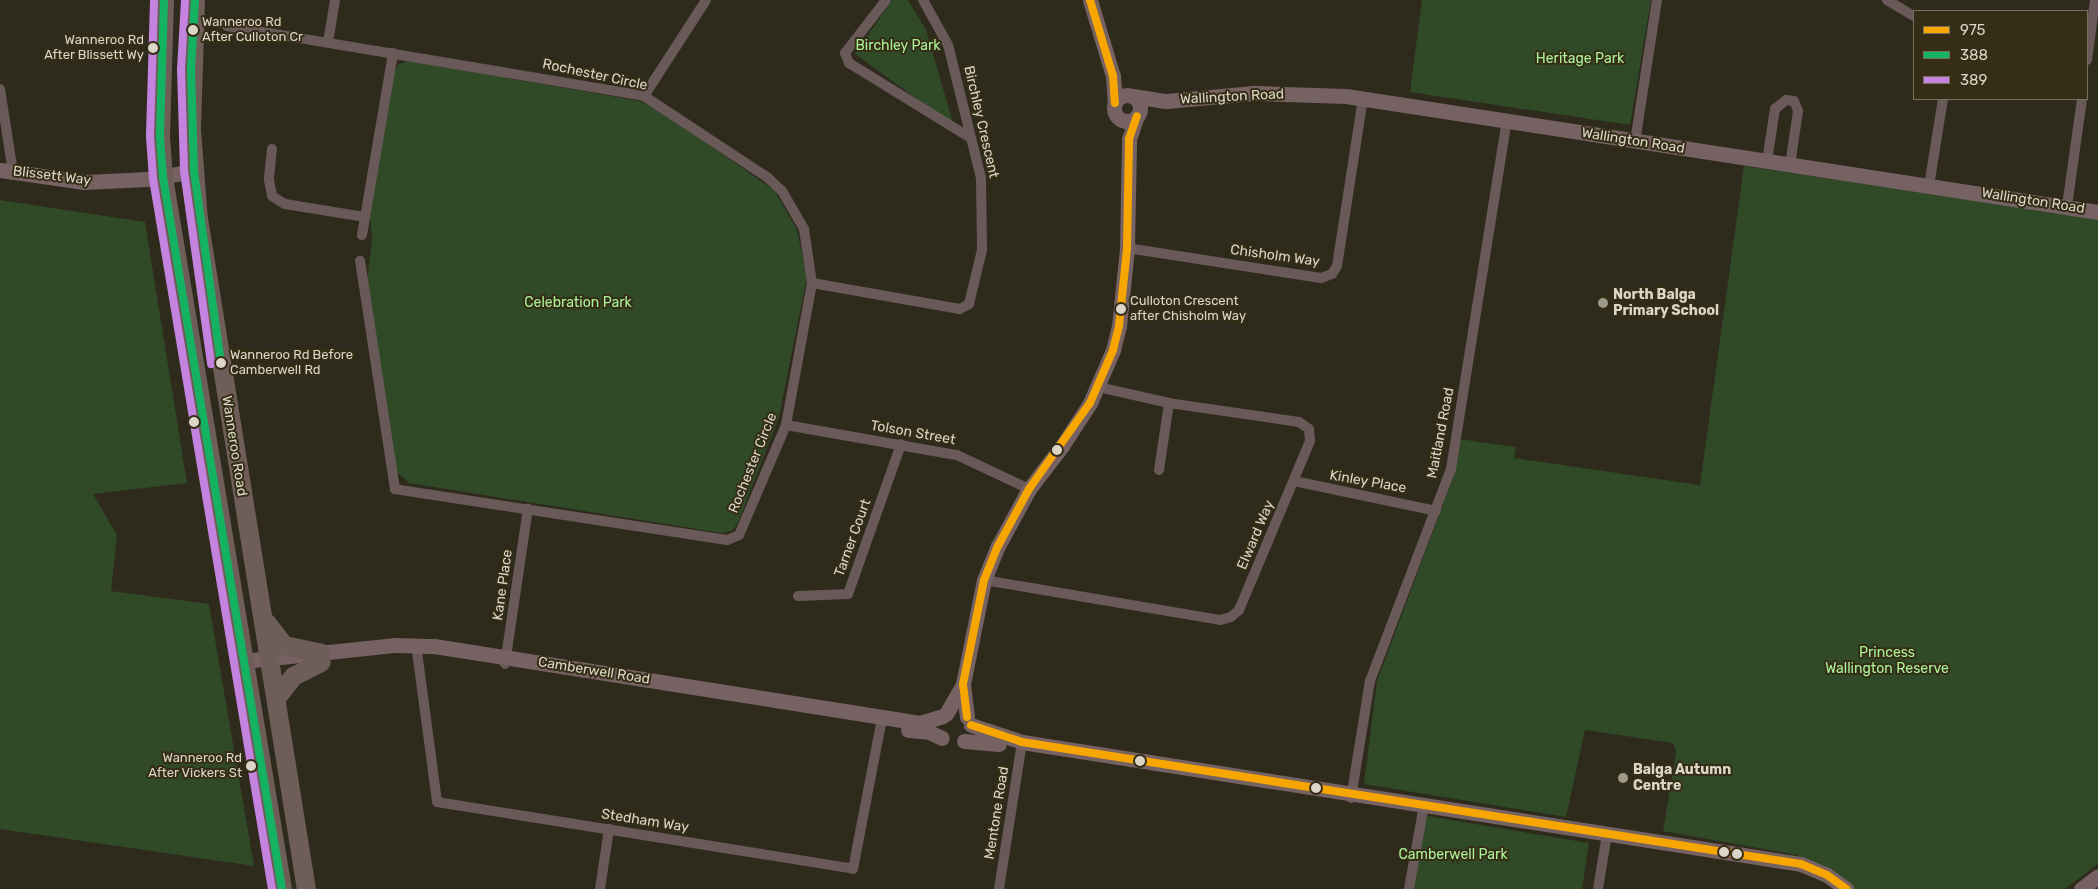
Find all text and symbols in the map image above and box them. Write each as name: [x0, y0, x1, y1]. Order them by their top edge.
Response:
legend: [1913, 10, 2088, 100]
place label: Wanneroo Rd After Culloton Cr: [202, 15, 303, 46]
text: 975: [1960, 21, 1986, 39]
marker: Wanneroo Rd After Culloton Cr: [188, 25, 198, 35]
place label: Wanneroo Rd After Blissett Wy: [44, 33, 144, 64]
park label: Birchley Park: [855, 38, 941, 54]
marker: Wanneroo Rd After Blissett Wy: [148, 43, 158, 53]
text: 388: [1960, 46, 1988, 64]
park label: Heritage Park: [1536, 51, 1624, 67]
street label: Rochester Circle: [541, 56, 649, 94]
street label: Birchley Crescent: [960, 64, 1002, 180]
text: 389: [1960, 71, 1987, 89]
street label: Wallington Road: [1179, 86, 1285, 108]
street label: Wallington Road: [1580, 125, 1686, 157]
street label: Blissett Way: [12, 163, 92, 189]
street label: Wallington Road: [1980, 185, 2086, 217]
street label: Chisholm Way: [1229, 241, 1321, 271]
place label: North Balga Primary School: [1613, 287, 1719, 320]
place label: Culloton Crescent after Chisholm Way: [1130, 294, 1247, 325]
park label: Celebration Park: [524, 295, 632, 311]
marker: North Balga Primary School: [1597, 297, 1609, 309]
marker: Culloton Crescent after Chisholm Way: [1116, 304, 1126, 314]
place label: Wanneroo Rd Before Camberwell Rd: [230, 348, 353, 379]
marker: Wanneroo Rd Before Camberwell Rd: [216, 358, 226, 368]
street label: Maitland Road: [1424, 386, 1458, 480]
street label: Wanneroo Road: [218, 395, 250, 497]
street label: Rochester Circle: [725, 410, 781, 516]
unlabelled marker: [189, 417, 199, 427]
street label: Tolson Street: [869, 417, 957, 449]
unlabelled marker: [1052, 445, 1062, 455]
street label: Kinley Place: [1328, 467, 1408, 497]
street label: Tarner Court: [831, 497, 875, 579]
street label: Elward Way: [1234, 498, 1278, 572]
street label: Kane Place: [490, 548, 516, 622]
park label: Princess Wallington Reserve: [1825, 645, 1949, 678]
street label: Camberwell Road: [537, 654, 651, 688]
place label: Wanneroo Rd After Vickers St: [148, 751, 242, 782]
unlabelled marker: [1135, 756, 1145, 766]
marker: Wanneroo Rd After Vickers St: [246, 761, 256, 771]
place label: Balga Autumn Centre: [1633, 762, 1731, 794]
street label: Mentone Road: [981, 765, 1013, 861]
marker: Balga Autumn Centre: [1617, 772, 1629, 784]
unlabelled marker: [1311, 783, 1321, 793]
street label: Stedham Way: [600, 806, 690, 836]
park label: Camberwell Park: [1398, 847, 1508, 863]
unlabelled marker: [1719, 847, 1729, 857]
unlabelled marker: [1732, 849, 1742, 859]

